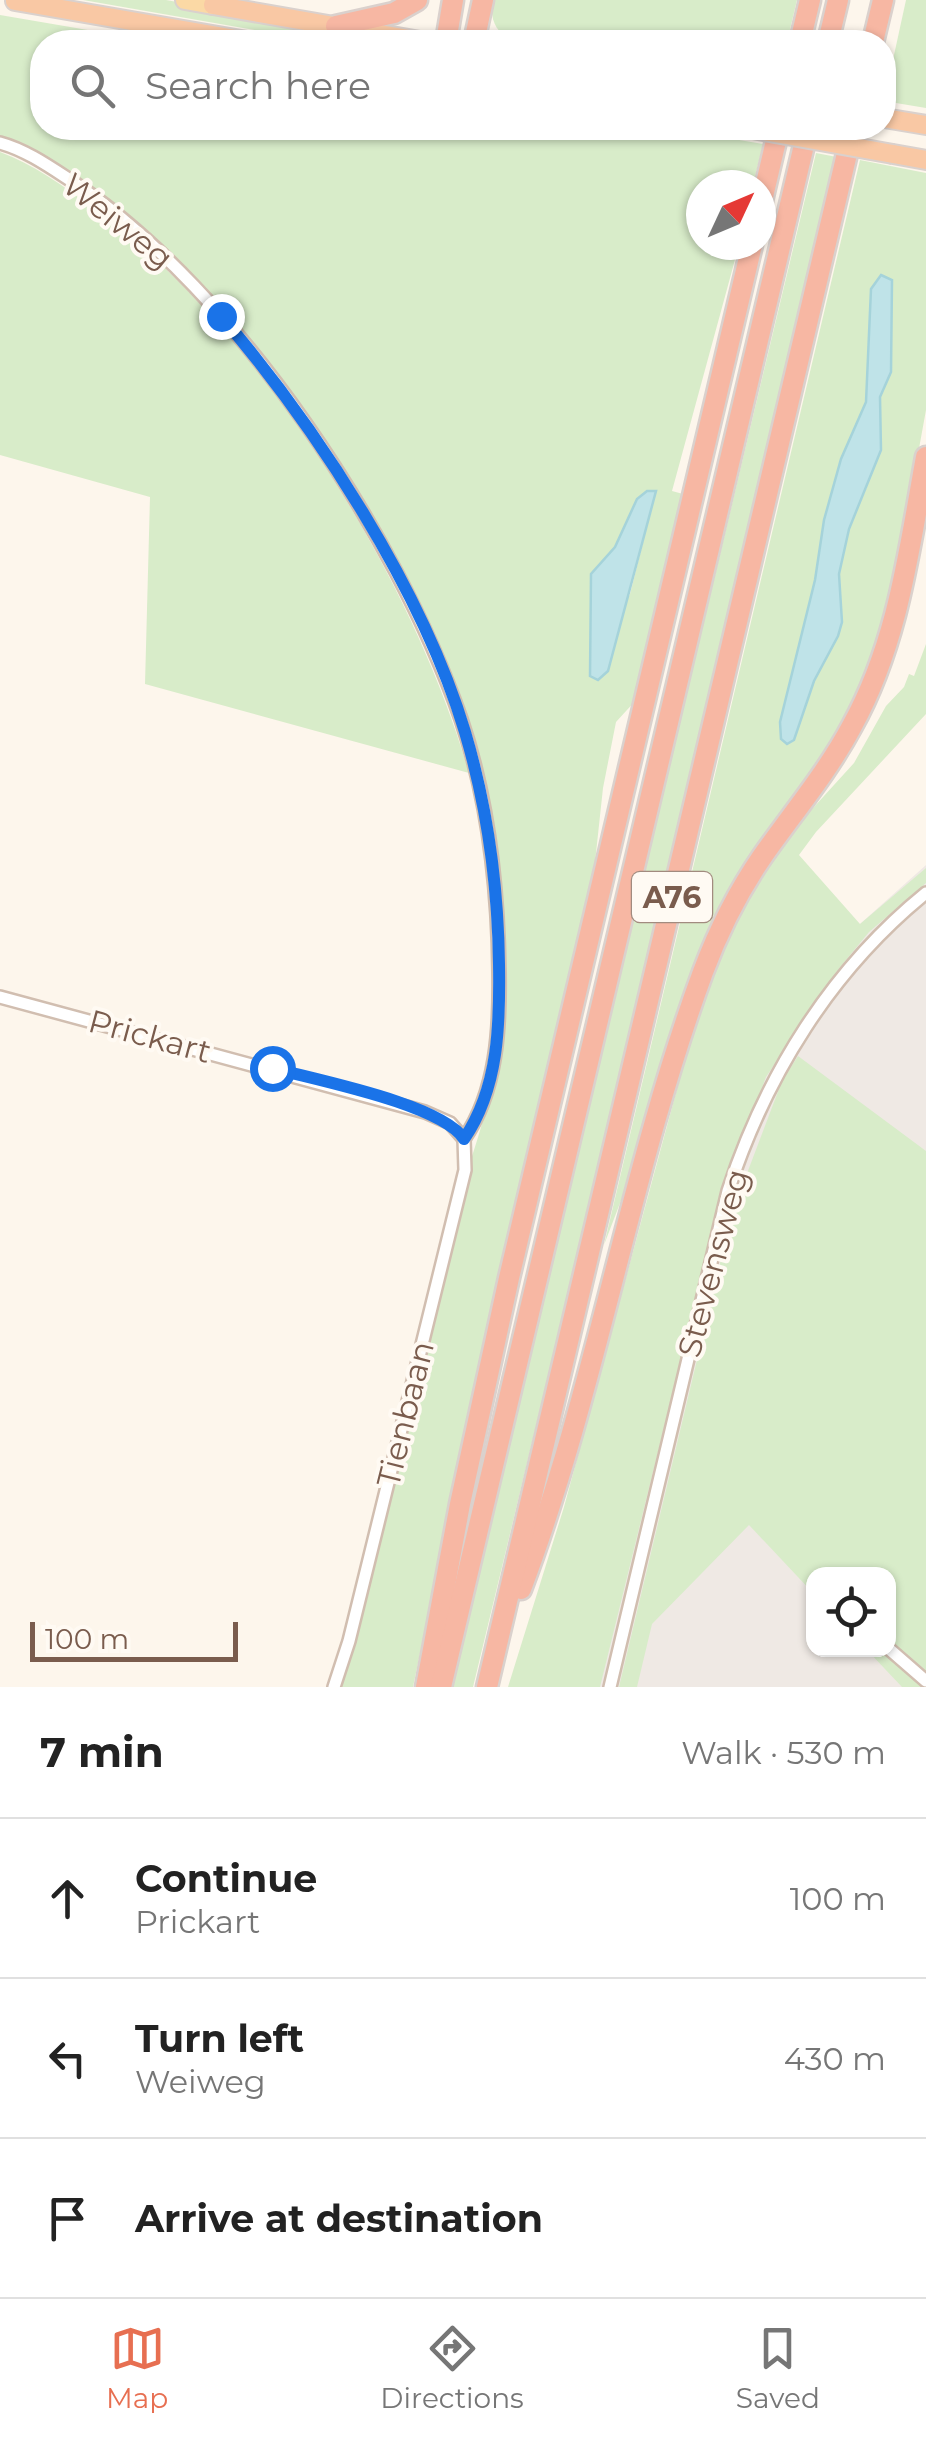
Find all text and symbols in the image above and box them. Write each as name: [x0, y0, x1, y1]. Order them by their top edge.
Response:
search box: [30, 30, 896, 140]
icon: search: [65, 58, 120, 113]
text: Search here: [145, 62, 371, 109]
street label: Weiweg: [55, 165, 181, 277]
north arrow: [686, 170, 776, 260]
route end: [199, 294, 245, 340]
road number: A76: [632, 872, 712, 922]
street label: Prickart: [84, 1001, 216, 1071]
route start: [250, 1046, 296, 1092]
street label: Stevensweg: [669, 1165, 757, 1361]
street label: Tienbaan: [368, 1337, 442, 1491]
map controls: [806, 1567, 896, 1657]
button: locate: [806, 1567, 896, 1657]
scale bar: [30, 1617, 238, 1662]
text: 100 m: [45, 1622, 129, 1656]
text: 7 min: [40, 1726, 164, 1778]
text: Walk · 530 m: [681, 1733, 886, 1772]
text: Continue: [135, 1855, 317, 1902]
icon: ahead: [40, 1871, 95, 1926]
text: 100 m: [790, 1879, 886, 1918]
text: Prickart: [135, 1902, 260, 1941]
text: Turn left: [135, 2015, 304, 2062]
icon: left: [40, 2031, 95, 2086]
text: 430 m: [784, 2039, 886, 2078]
text: Weiweg: [135, 2062, 266, 2101]
icon: arrive: [40, 2191, 95, 2246]
text: Arrive at destination: [135, 2195, 543, 2242]
tab: Map: [106, 2321, 168, 2415]
tab: Directions: [380, 2321, 524, 2415]
tab: Saved: [736, 2321, 820, 2415]

